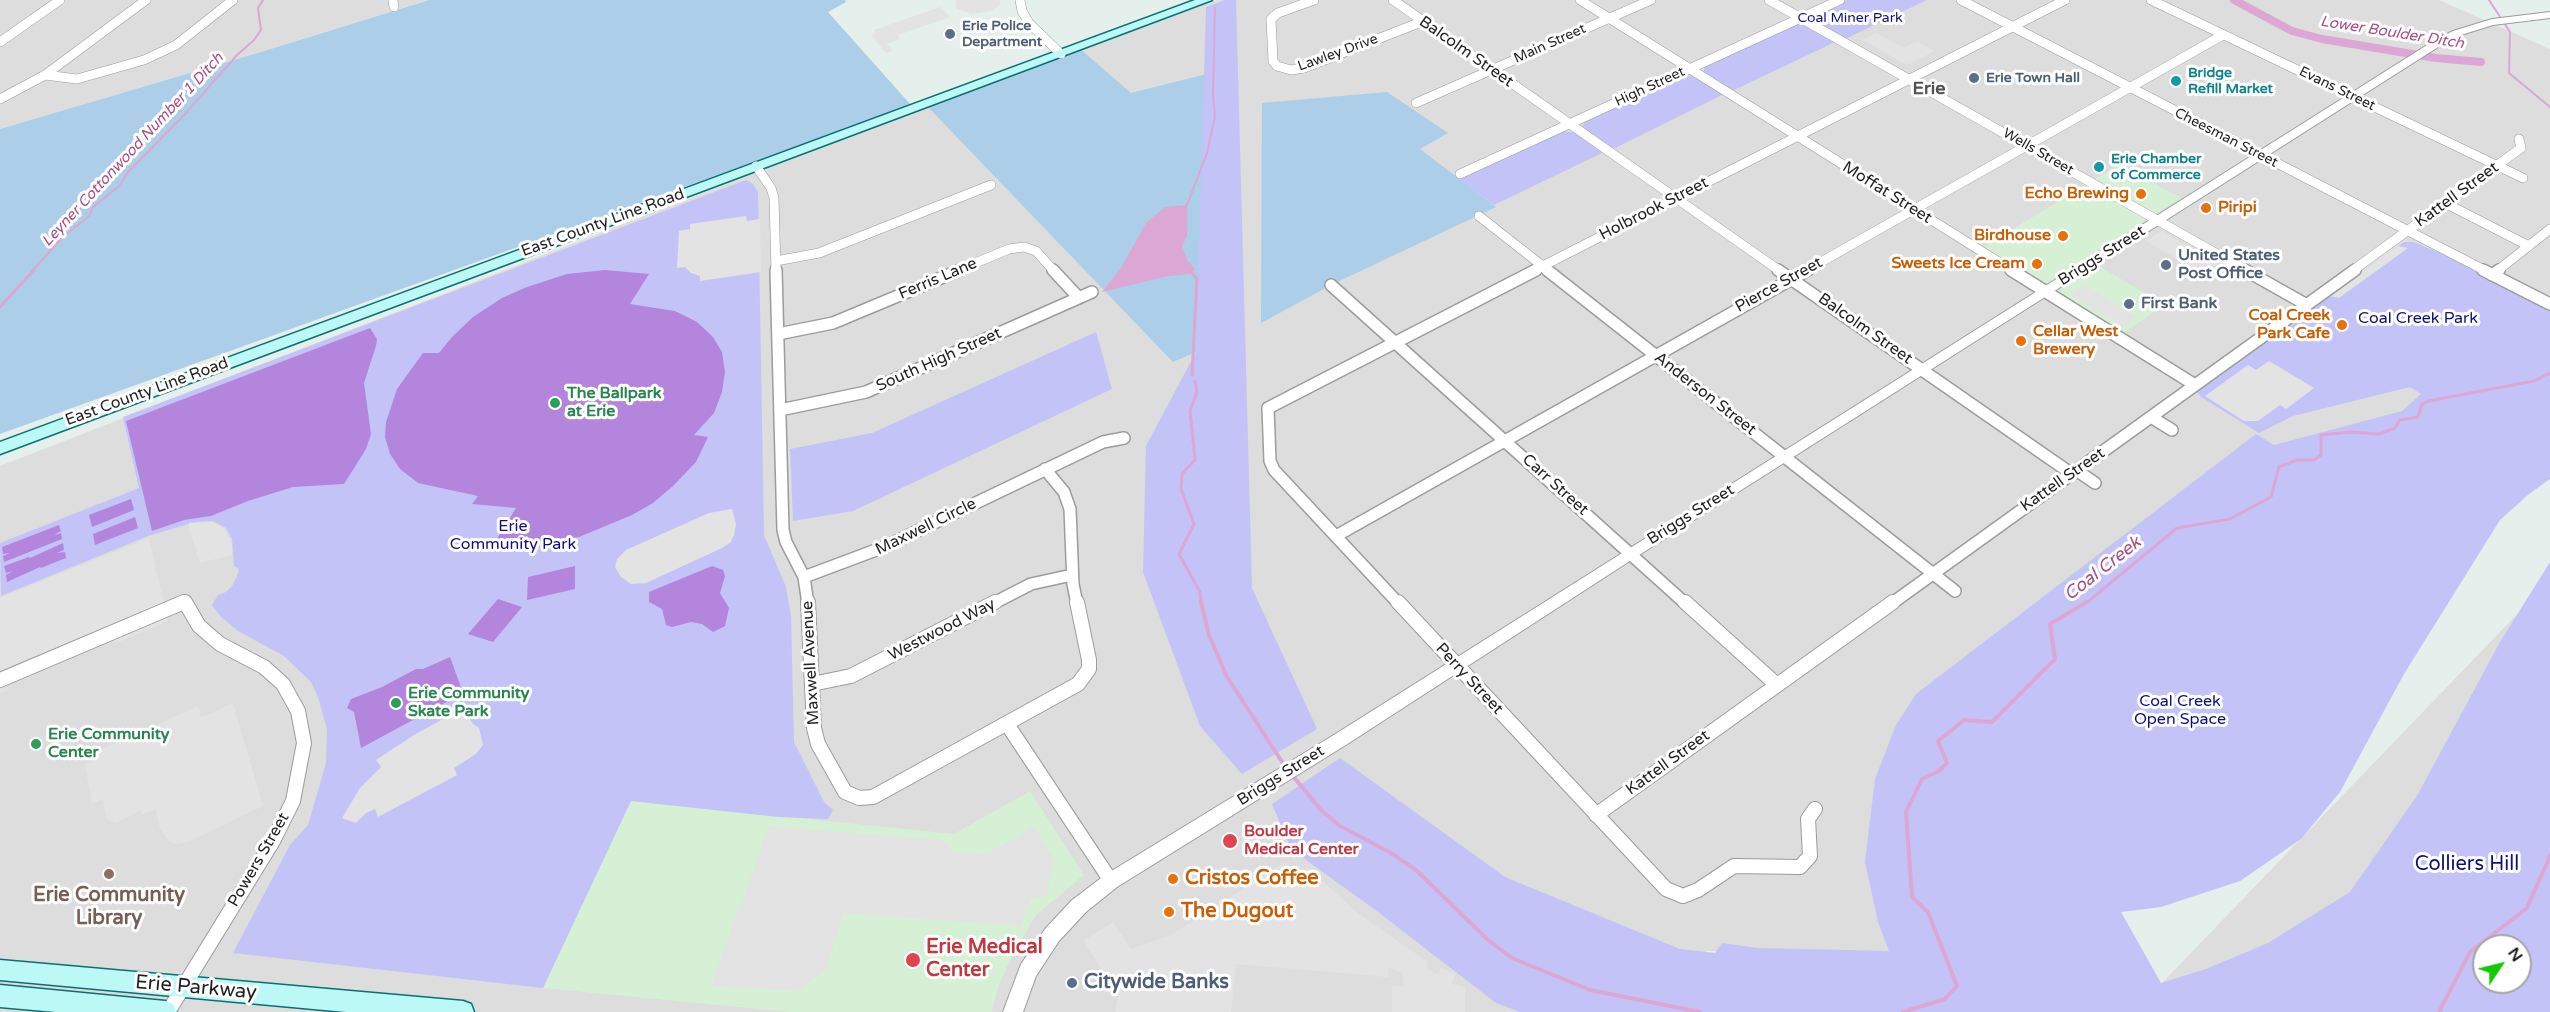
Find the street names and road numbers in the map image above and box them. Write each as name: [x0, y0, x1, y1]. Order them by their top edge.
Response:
street label: Balcolm Street: [1415, 12, 1517, 92]
street label: Main Street: [1511, 21, 1589, 67]
street label: Lawley Drive: [1296, 31, 1380, 75]
street label: Evans Street: [2296, 63, 2378, 115]
street label: High Street: [1612, 64, 1688, 110]
street label: Cheesman Street: [2172, 105, 2280, 171]
street label: Wells Street: [2000, 125, 2076, 179]
street label: Moffat Street: [1839, 158, 1935, 228]
street label: Kattell Street: [2411, 158, 2503, 232]
street label: Holbrook Street: [1596, 173, 1712, 245]
street label: East County Line Road: [519, 185, 687, 261]
street label: Briggs Street: [2055, 222, 2149, 290]
street label: Pierce Street: [1732, 253, 1826, 317]
street label: Ferris Lane: [896, 254, 980, 304]
street label: Balcolm Street: [1814, 289, 1916, 369]
street label: South High Street: [873, 324, 1005, 396]
street label: Anderson Street: [1650, 348, 1760, 440]
street label: East County Line Road: [63, 354, 231, 430]
street label: Kattell Street: [2017, 444, 2109, 516]
street label: Carr Street: [1518, 450, 1592, 520]
street label: Briggs Street: [1644, 481, 1738, 549]
street label: Maxwell Circle: [873, 494, 979, 560]
street label: Westwood Way: [885, 595, 999, 665]
street label: Maxwell Avenue: [798, 600, 824, 726]
street label: Perry Street: [1431, 639, 1507, 719]
street label: Kattell Street: [1622, 726, 1714, 800]
street label: Briggs Street: [1234, 742, 1328, 810]
street label: Powers Street: [224, 810, 294, 910]
street label: Erie Parkway: [134, 971, 258, 1005]

